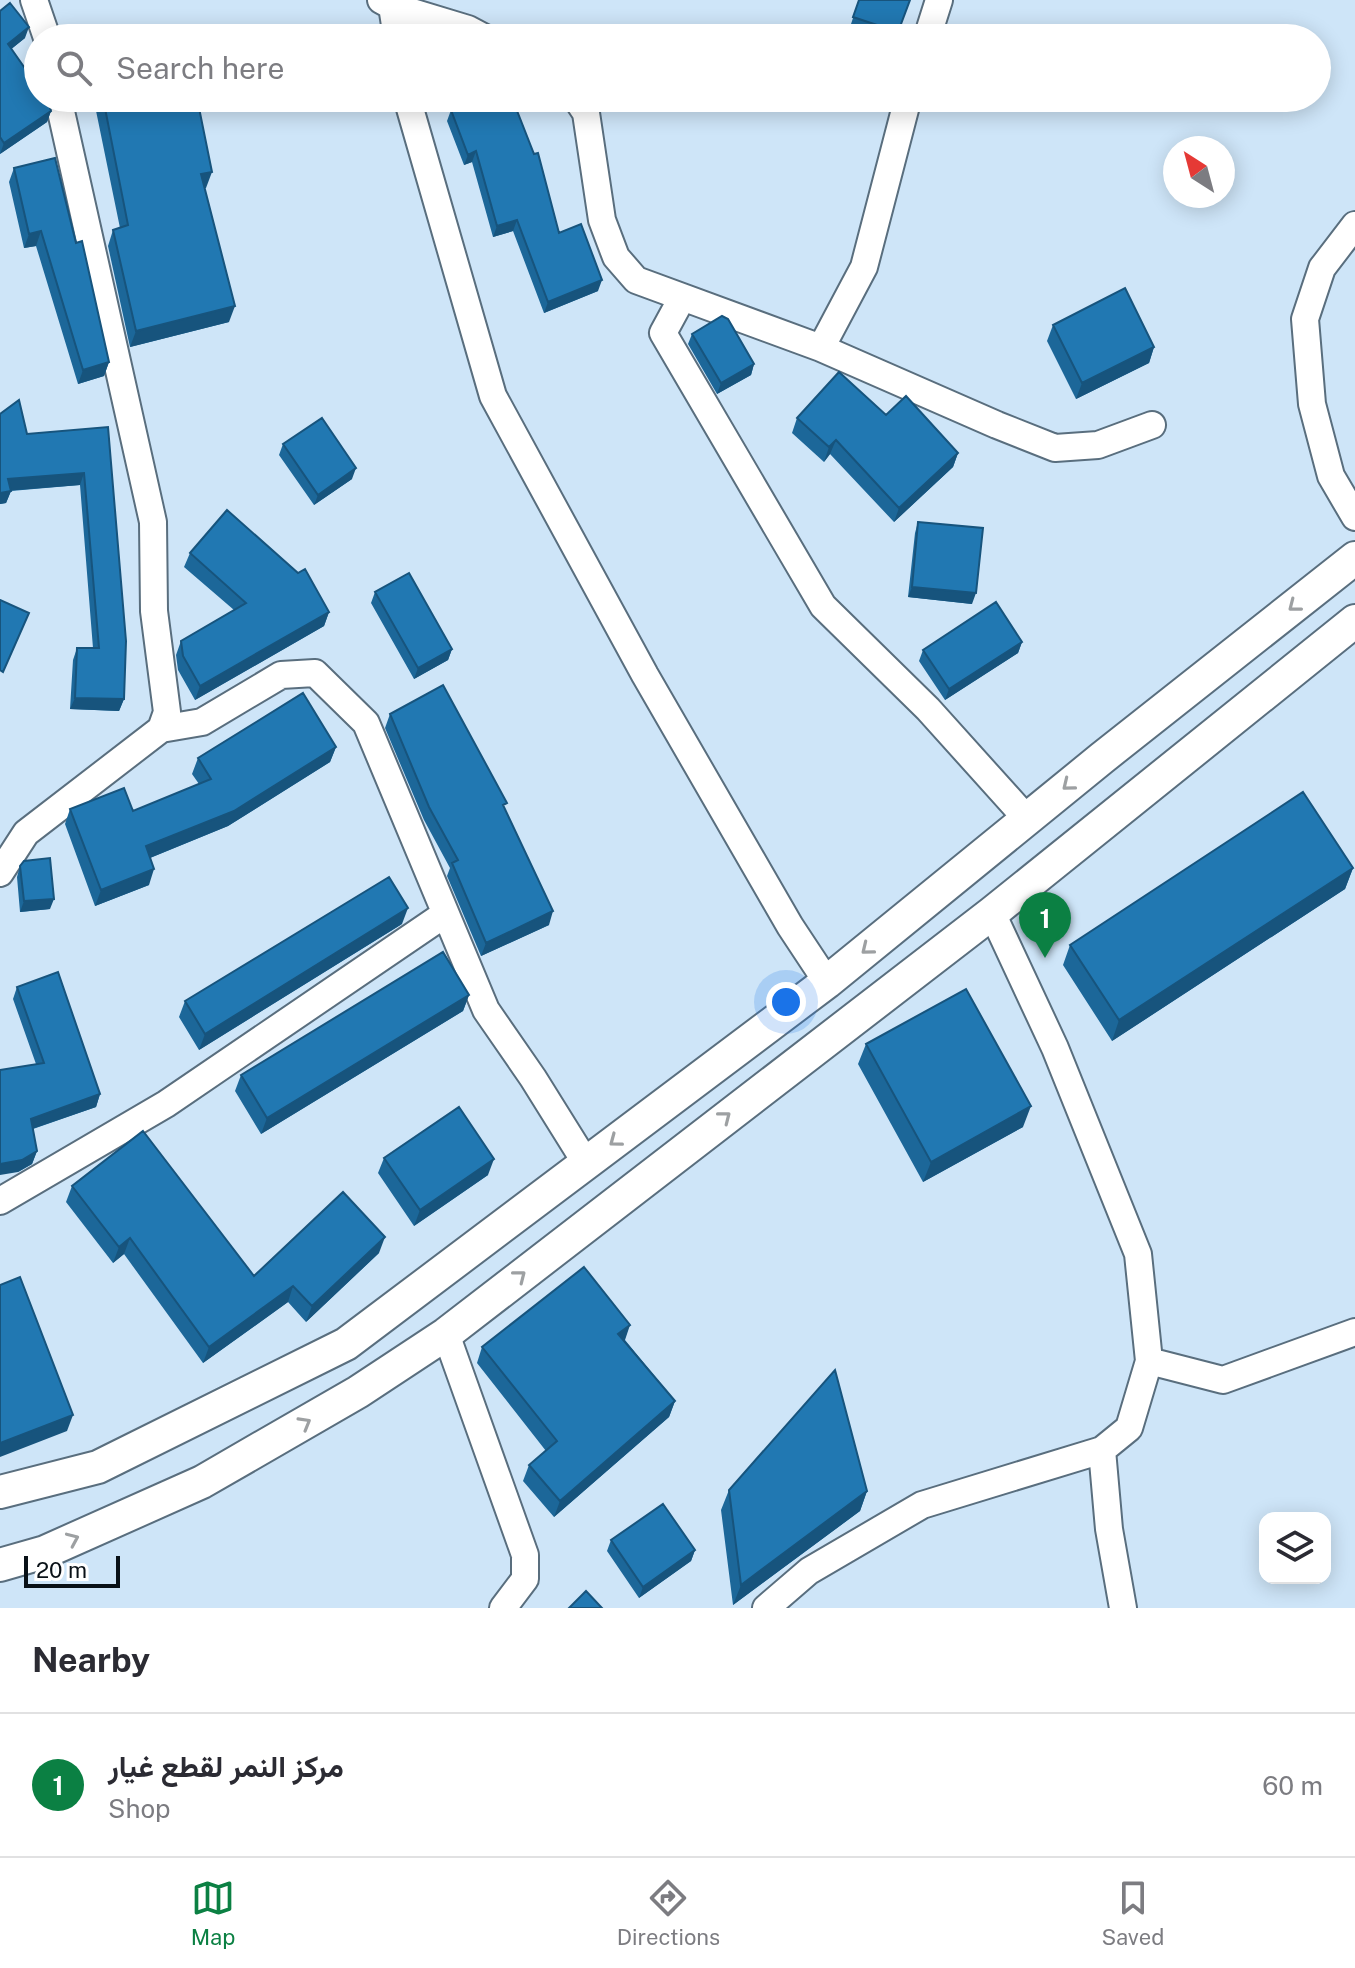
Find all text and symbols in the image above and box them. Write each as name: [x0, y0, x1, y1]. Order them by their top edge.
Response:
search box: [24, 24, 1331, 112]
icon: search: [52, 46, 96, 90]
text: Search here: [116, 50, 284, 86]
north arrow: [1163, 136, 1235, 208]
one-way arrow: [1289, 596, 1303, 611]
one-way arrow: [1063, 775, 1078, 790]
pin: 1: [1019, 892, 1071, 958]
one-way arrow: [861, 940, 876, 954]
your location: [766, 982, 806, 1022]
one-way arrow: [716, 1112, 731, 1126]
one-way arrow: [610, 1131, 624, 1145]
one-way arrow: [511, 1272, 526, 1286]
one-way arrow: [297, 1417, 311, 1433]
map controls: [1259, 1512, 1331, 1584]
button: layers: [1259, 1512, 1331, 1584]
one-way arrow: [65, 1533, 80, 1549]
scale bar: [24, 1552, 120, 1588]
text: 20 m: [36, 1557, 87, 1583]
text: Nearby: [32, 1640, 150, 1680]
text: مركز النمر لقطع غيار: [108, 1748, 344, 1784]
text: 1: [52, 1770, 64, 1801]
text: 60 m: [1262, 1770, 1323, 1801]
text: Shop: [108, 1793, 171, 1824]
tab: Map: [191, 1876, 235, 1950]
tab: Directions: [617, 1876, 720, 1950]
tab: Saved: [1101, 1876, 1164, 1950]

